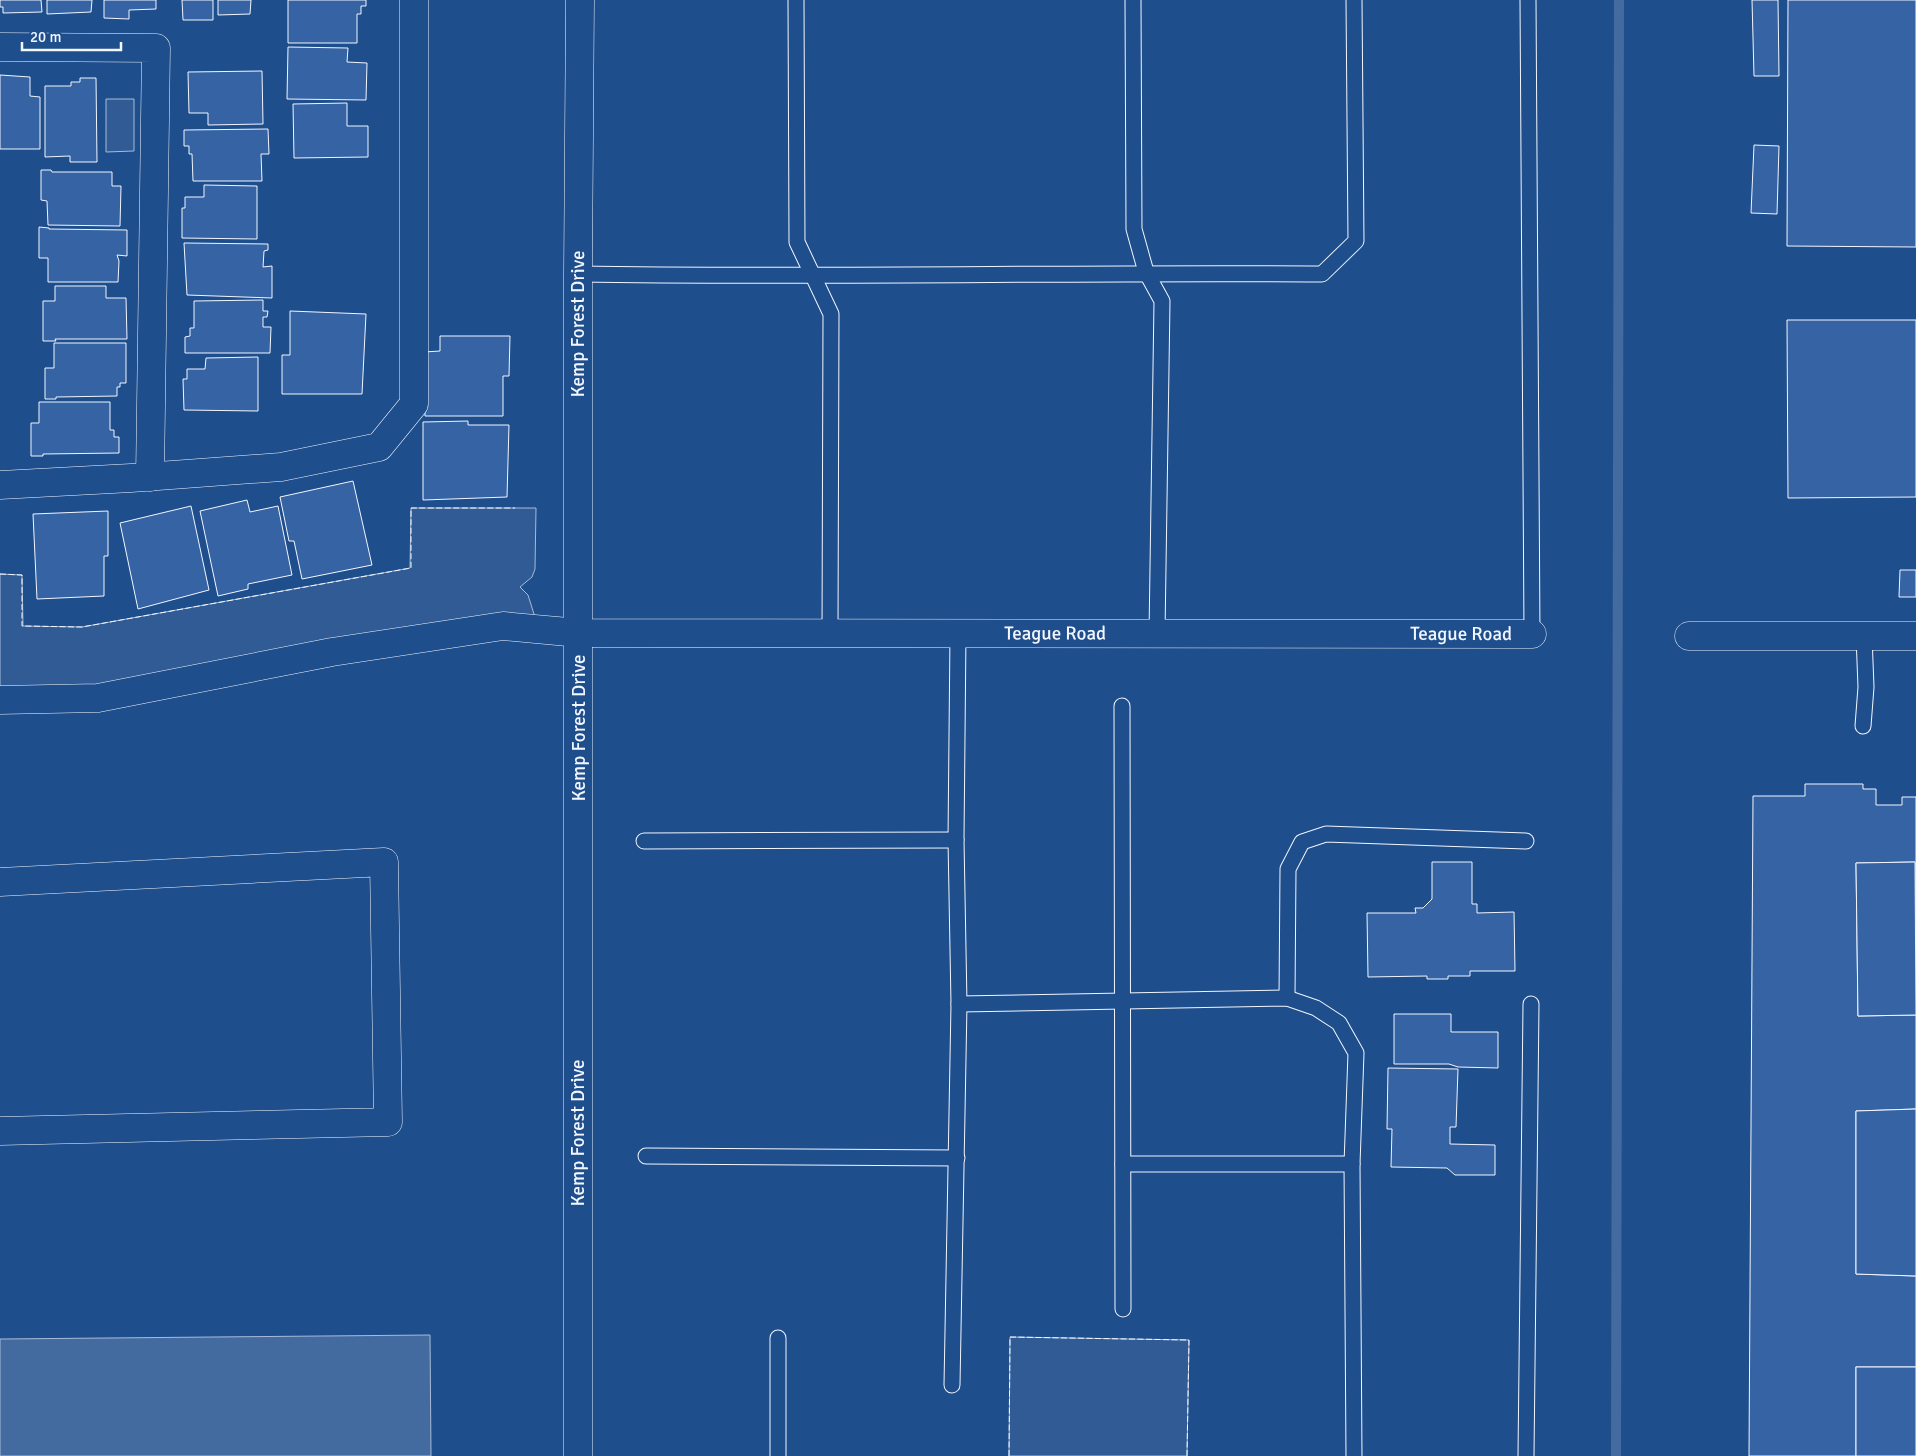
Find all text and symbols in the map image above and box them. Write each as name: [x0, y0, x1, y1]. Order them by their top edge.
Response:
scale bar: [22, 20, 121, 52]
text: 20 m: [30, 28, 61, 46]
street label: Kemp Forest Drive: [566, 250, 590, 398]
street label: Teague Road: [1004, 621, 1106, 646]
street label: Teague Road: [1410, 622, 1512, 646]
street label: Kemp Forest Drive: [567, 655, 591, 801]
street label: Kemp Forest Drive: [566, 1060, 590, 1206]

